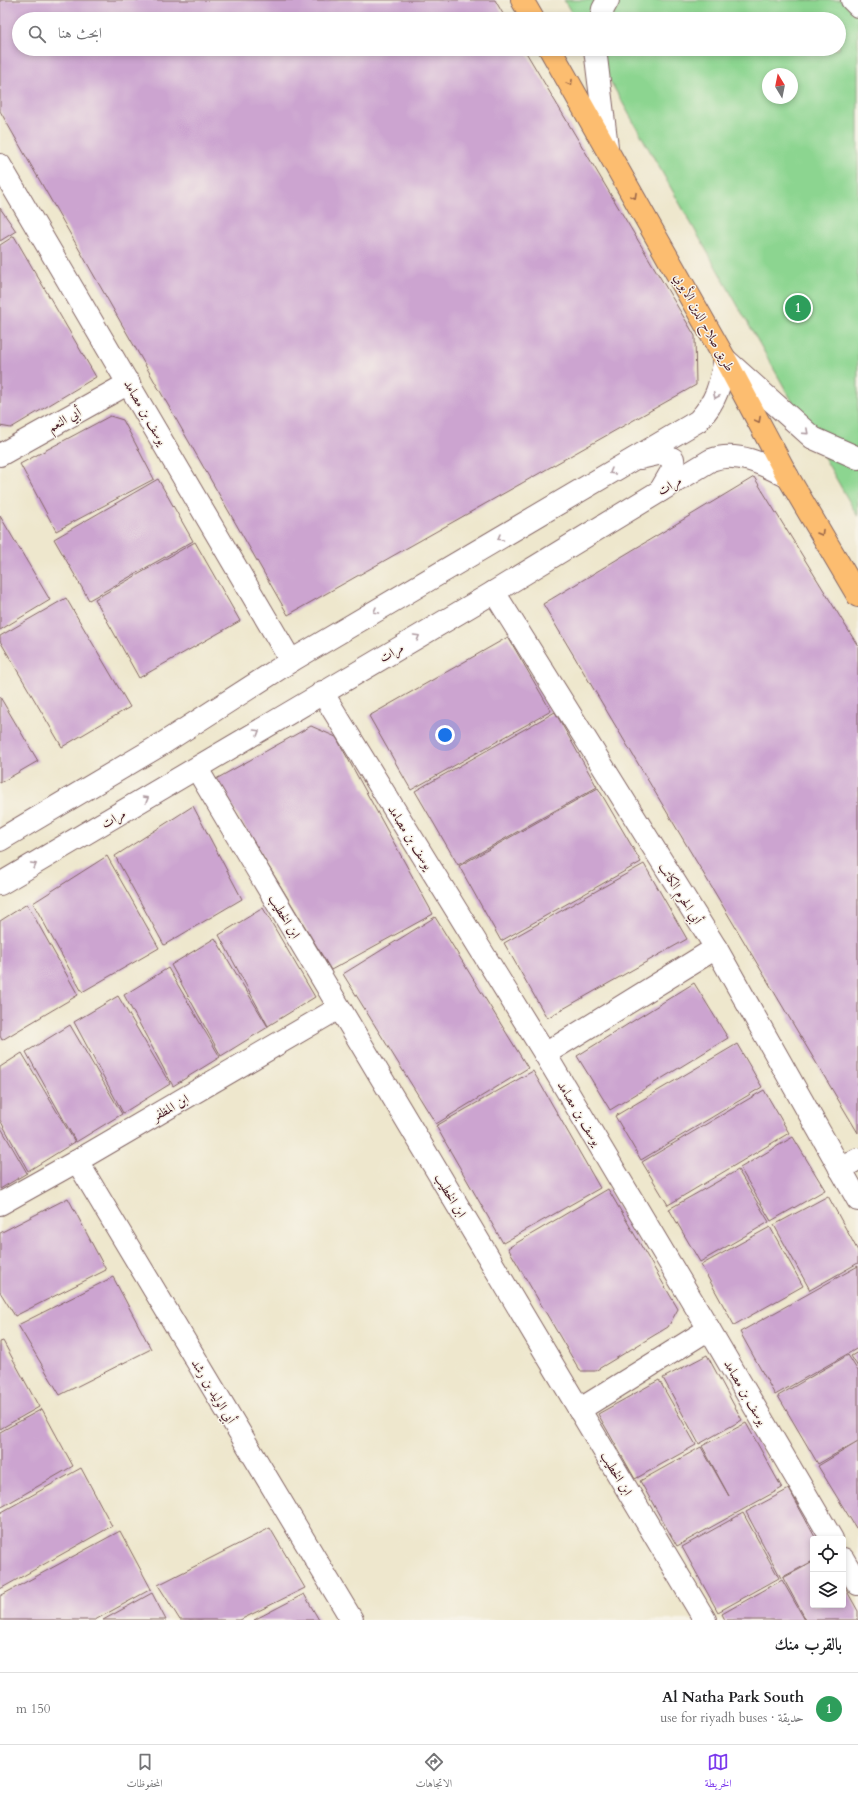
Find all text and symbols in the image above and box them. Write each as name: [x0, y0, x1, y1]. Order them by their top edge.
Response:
search box: [12, 12, 846, 56]
icon: search: [26, 23, 48, 45]
text: ابحث هنا: [58, 23, 102, 43]
north arrow: [762, 68, 798, 104]
one-way arrow: [565, 79, 572, 86]
one-way arrow: [629, 192, 636, 199]
street label: طريق صلاح الدين الأيوبي: [668, 270, 739, 376]
pin: 1: [785, 293, 811, 323]
street label: يوسف بن مصامد: [119, 377, 172, 450]
one-way arrow: [712, 393, 720, 400]
street label: أبي النعم: [44, 403, 86, 439]
one-way arrow: [753, 416, 761, 423]
one-way arrow: [801, 427, 809, 435]
one-way arrow: [609, 467, 617, 474]
street label: مرات: [654, 472, 685, 500]
one-way arrow: [817, 529, 824, 536]
one-way arrow: [497, 533, 504, 540]
one-way arrow: [373, 606, 380, 613]
one-way arrow: [413, 634, 420, 641]
street label: مرات: [376, 639, 407, 667]
your location: [435, 725, 455, 745]
one-way arrow: [253, 729, 260, 736]
one-way arrow: [142, 796, 149, 803]
street label: يوسف بن مصامد: [383, 802, 438, 874]
street label: مرات: [98, 805, 129, 833]
street label: أبي الحرم الكاتب: [652, 859, 706, 929]
one-way arrow: [30, 862, 37, 869]
street label: ابن الخطيب: [264, 891, 305, 942]
street label: يوسف بن مصامد: [553, 1078, 606, 1151]
street label: ابن المظفر: [147, 1090, 192, 1127]
street label: ابن الخطيب: [430, 1170, 471, 1221]
street label: أبي الوليد بن رشد: [185, 1356, 240, 1428]
street label: يوسف بن مصامد: [719, 1357, 772, 1430]
street label: ابن الخطيب: [596, 1448, 637, 1499]
map controls: [810, 1536, 846, 1608]
button: locate: [810, 1536, 846, 1572]
button: layers: [810, 1572, 846, 1608]
text: بالقرب منك: [775, 1633, 842, 1656]
text: Al Natha Park South: [662, 1687, 804, 1707]
text: 150 m: [16, 1700, 50, 1718]
text: 1: [826, 1700, 832, 1718]
text: حديقة · use for riyadh buses: [660, 1709, 804, 1727]
tab: المحفوظات: [126, 1751, 163, 1794]
tab: الاتجاهات: [415, 1751, 452, 1794]
tab: الخريطة: [705, 1751, 732, 1794]

